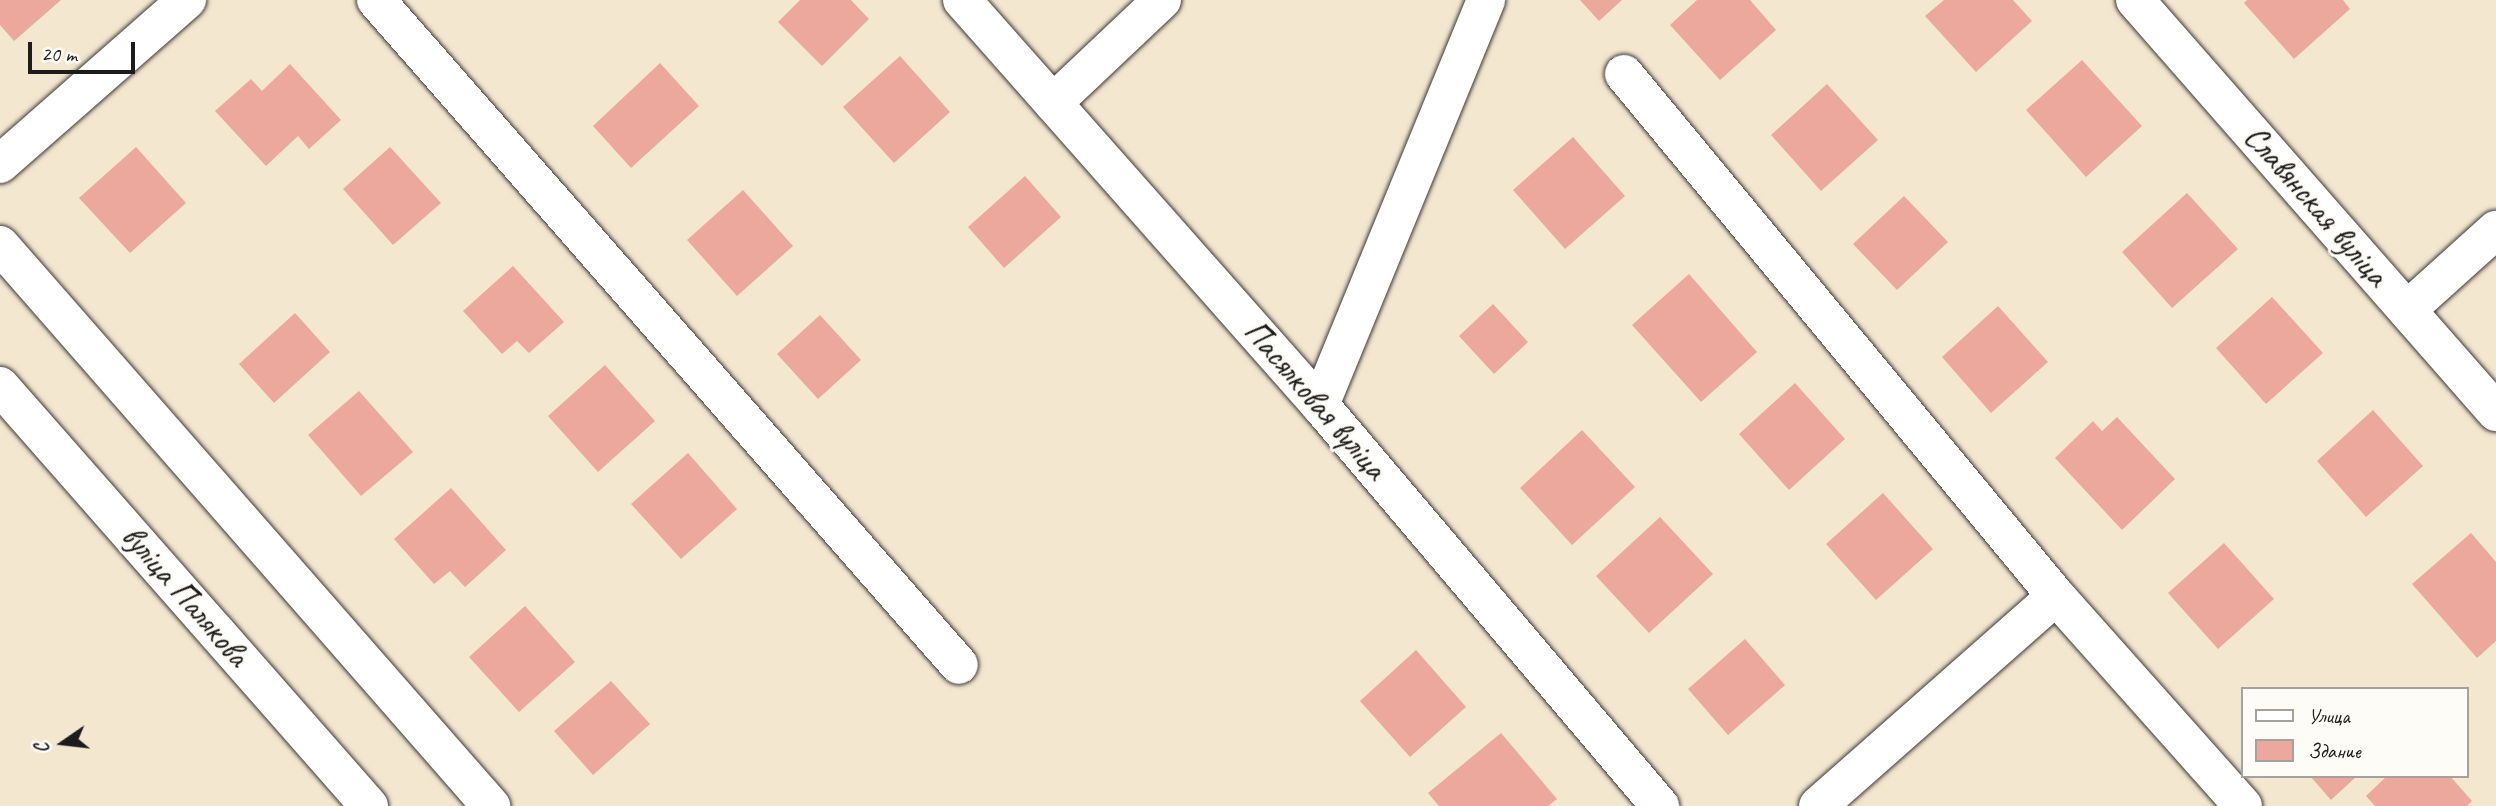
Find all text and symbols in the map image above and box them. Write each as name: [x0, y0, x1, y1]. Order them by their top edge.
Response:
scale bar: [32, 28, 138, 72]
text: 20 m: [41, 41, 77, 67]
street label: Славянская вуліца: [2236, 118, 2396, 294]
street label: Пасялковая вуліца: [1235, 313, 1395, 487]
street label: вуліца Палякова: [112, 516, 258, 676]
legend: [2240, 687, 2468, 778]
text: Улица: [2308, 703, 2350, 729]
north arrow: [28, 708, 98, 778]
text: Здание: [2308, 738, 2361, 764]
text: С: [30, 741, 55, 756]

